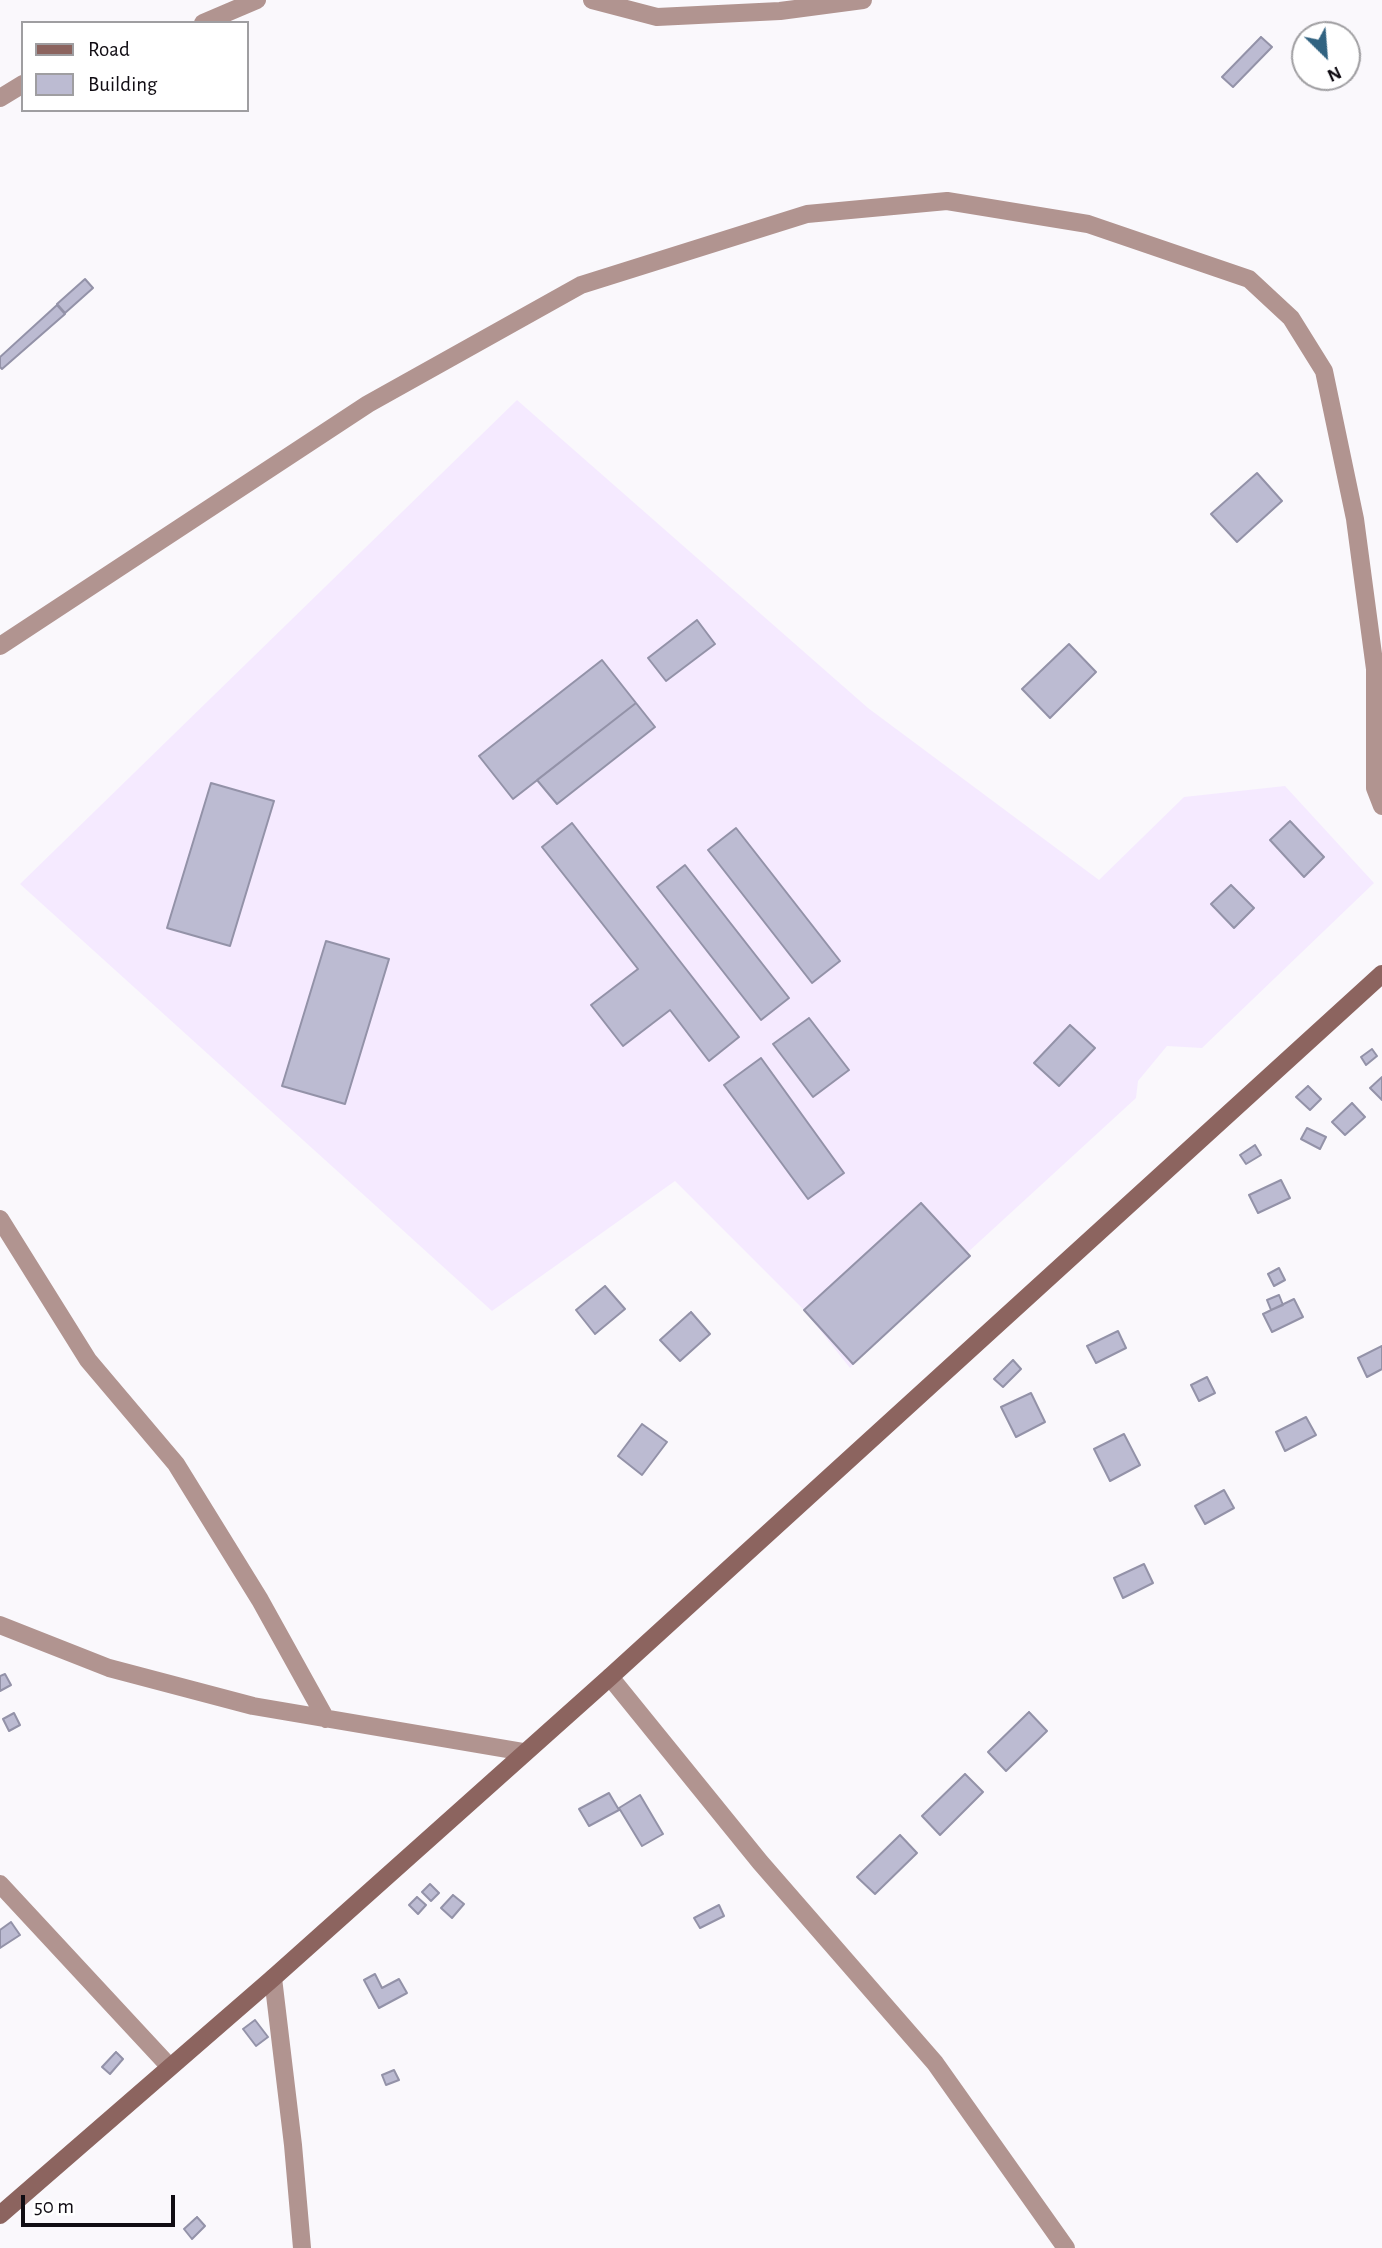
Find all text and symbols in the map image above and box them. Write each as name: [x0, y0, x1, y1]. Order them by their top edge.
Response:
legend: [21, 21, 248, 112]
north arrow: [1291, 21, 1361, 91]
text: Road: [88, 39, 130, 60]
text: N: [1324, 62, 1344, 85]
text: Building: [88, 74, 157, 95]
scale bar: [24, 2182, 178, 2226]
text: 50 m: [34, 2196, 74, 2217]

